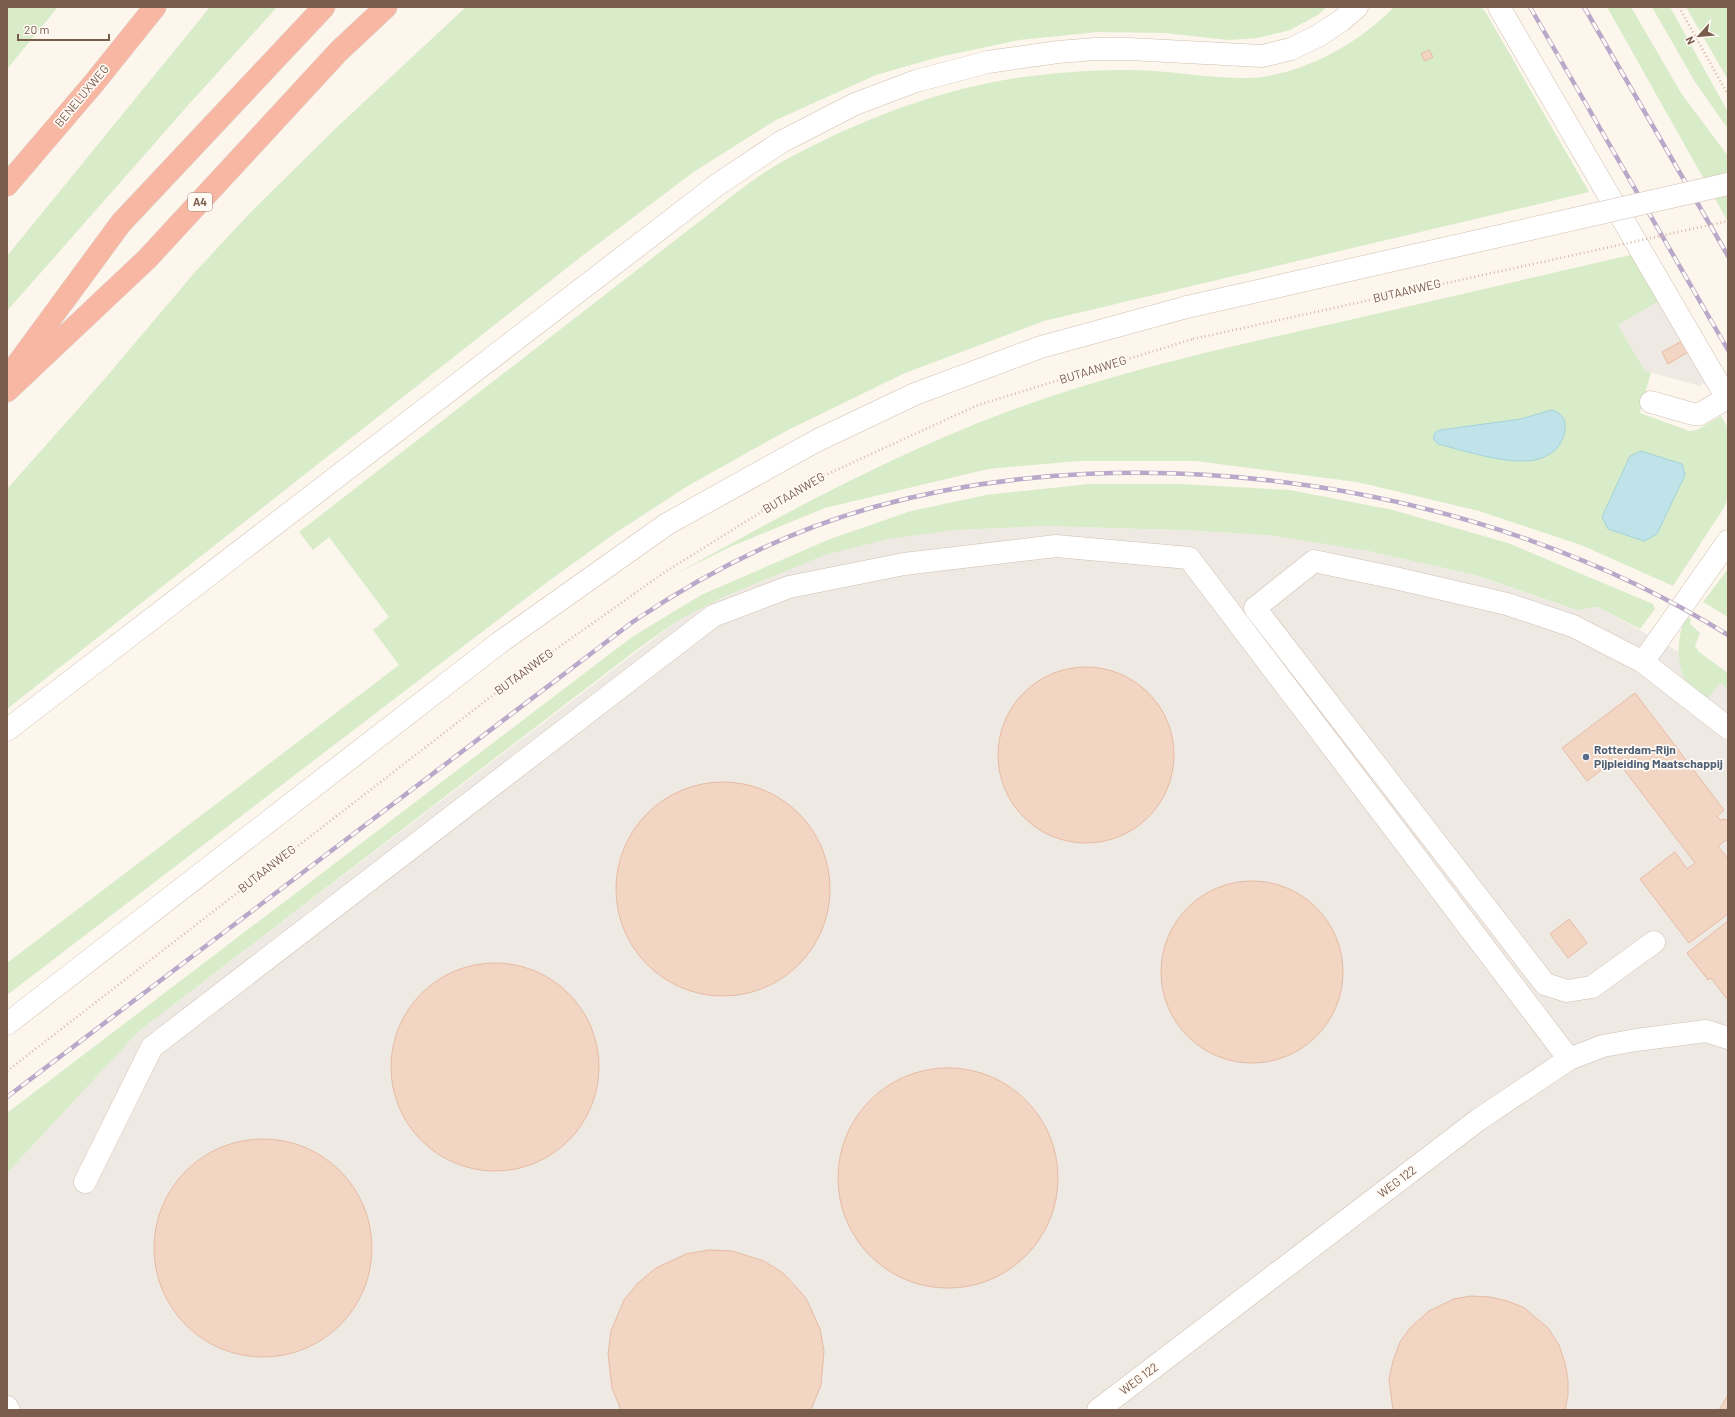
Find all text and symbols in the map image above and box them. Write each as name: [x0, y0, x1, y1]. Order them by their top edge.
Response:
scale bar: [18, 16, 109, 42]
north arrow: [1679, 16, 1719, 56]
text: 20 m: [24, 22, 50, 36]
text: N: [1682, 35, 1697, 47]
street label: BENELUXWEG: [51, 62, 111, 129]
road number: A4: [188, 193, 212, 211]
street label: BUTAANWEG: [1372, 275, 1442, 305]
street label: BUTAANWEG: [1058, 352, 1128, 386]
street label: BUTAANWEG: [760, 469, 827, 515]
street label: BUTAANWEG: [491, 645, 555, 697]
place label: Rotterdam-Rijn Pijpleiding Maatschappij: [1594, 742, 1723, 770]
marker: Rotterdam-Rijn Pijpleiding Maatschappij: [1581, 752, 1591, 762]
street label: BUTAANWEG: [235, 841, 298, 895]
street label: WEG 122: [1374, 1162, 1418, 1200]
street label: WEG 122: [1116, 1359, 1160, 1397]

